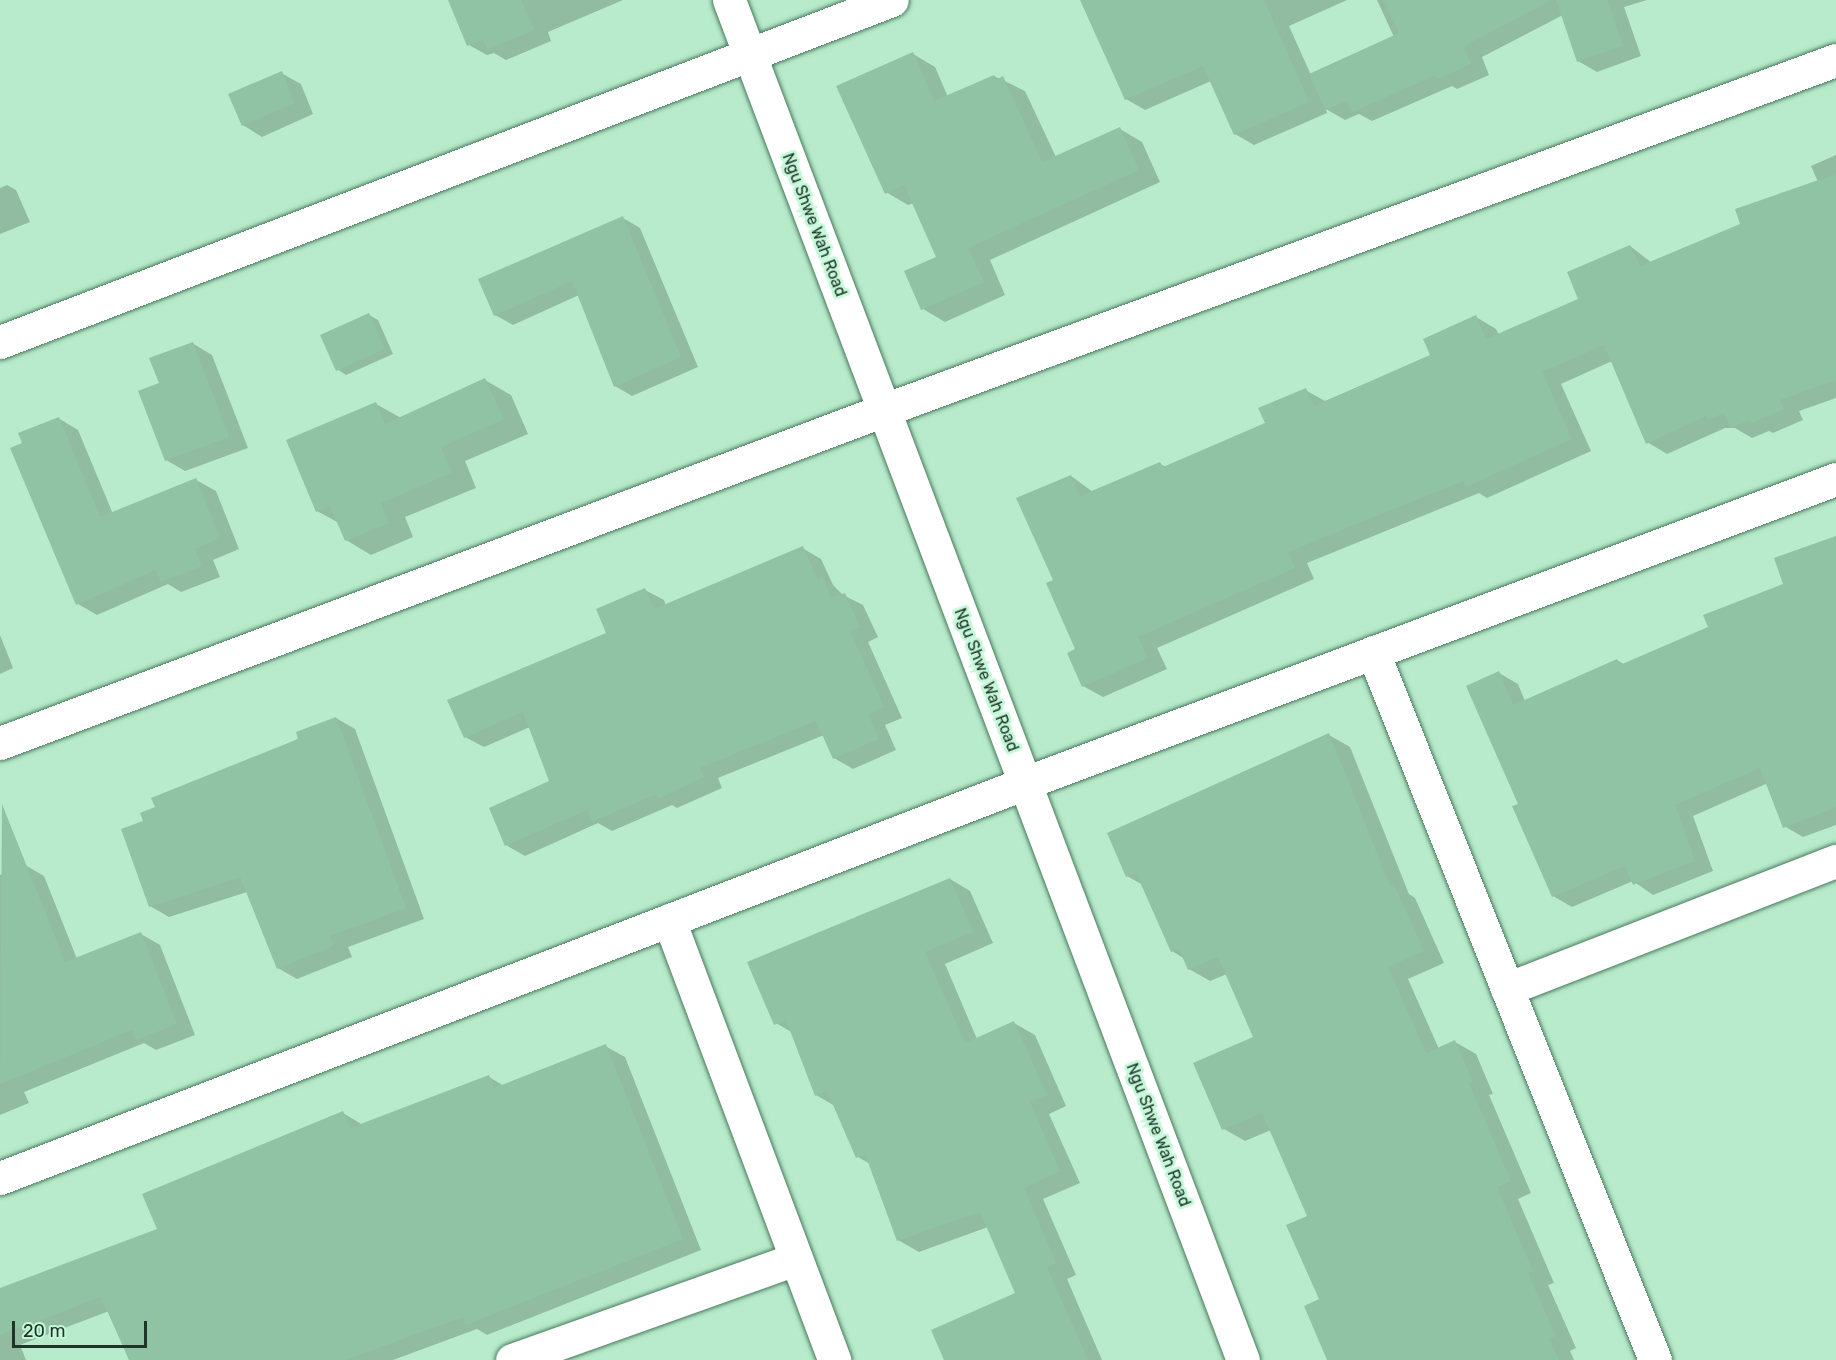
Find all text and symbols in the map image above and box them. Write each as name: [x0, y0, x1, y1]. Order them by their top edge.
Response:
street label: Ngu Shwe Wah Road: [778, 151, 850, 299]
street label: Ngu Shwe Wah Road: [950, 606, 1022, 754]
street label: Ngu Shwe Wah Road: [1122, 1061, 1194, 1209]
scale bar: [15, 1309, 150, 1347]
text: 20 m: [23, 1320, 65, 1342]

